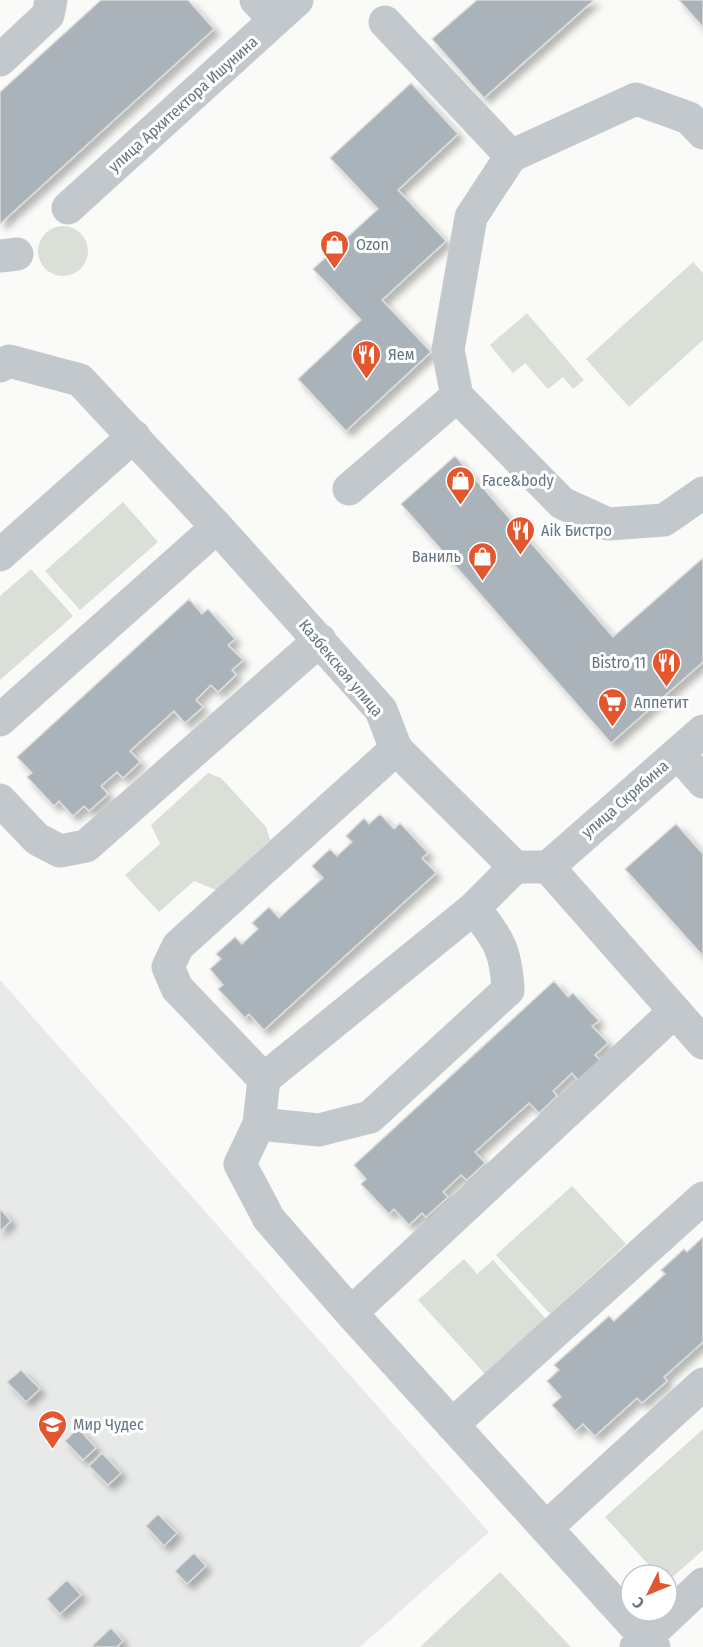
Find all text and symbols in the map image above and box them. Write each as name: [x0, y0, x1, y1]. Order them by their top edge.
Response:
street label: улица Архитектора Ишунина: [105, 32, 262, 176]
shop icon: Ozon: [319, 228, 351, 270]
place label: Ozon: [356, 235, 389, 254]
restaurant icon: Яем: [351, 338, 383, 380]
place label: Яем: [388, 345, 414, 364]
shop icon: Face&body: [445, 464, 477, 506]
place label: Face&body: [482, 471, 554, 490]
restaurant icon: Aik Бистро: [504, 514, 536, 556]
place label: Aik Бистро: [541, 521, 612, 540]
shop icon: Ваниль: [466, 540, 498, 582]
place label: Ваниль: [412, 547, 461, 566]
street label: Казбекская улица: [295, 616, 387, 720]
restaurant icon: Bistro 11: [651, 646, 683, 688]
place label: Bistro 11: [592, 653, 646, 672]
supermarket icon: Аппетит: [597, 686, 629, 728]
place label: Аппетит: [634, 693, 689, 712]
street label: улица Скрябина: [578, 756, 672, 842]
school or university icon: Мир Чудес: [36, 1408, 68, 1450]
place label: Мир Чудес: [73, 1415, 144, 1434]
north arrow: [619, 1563, 679, 1623]
text: С: [628, 1593, 648, 1612]

